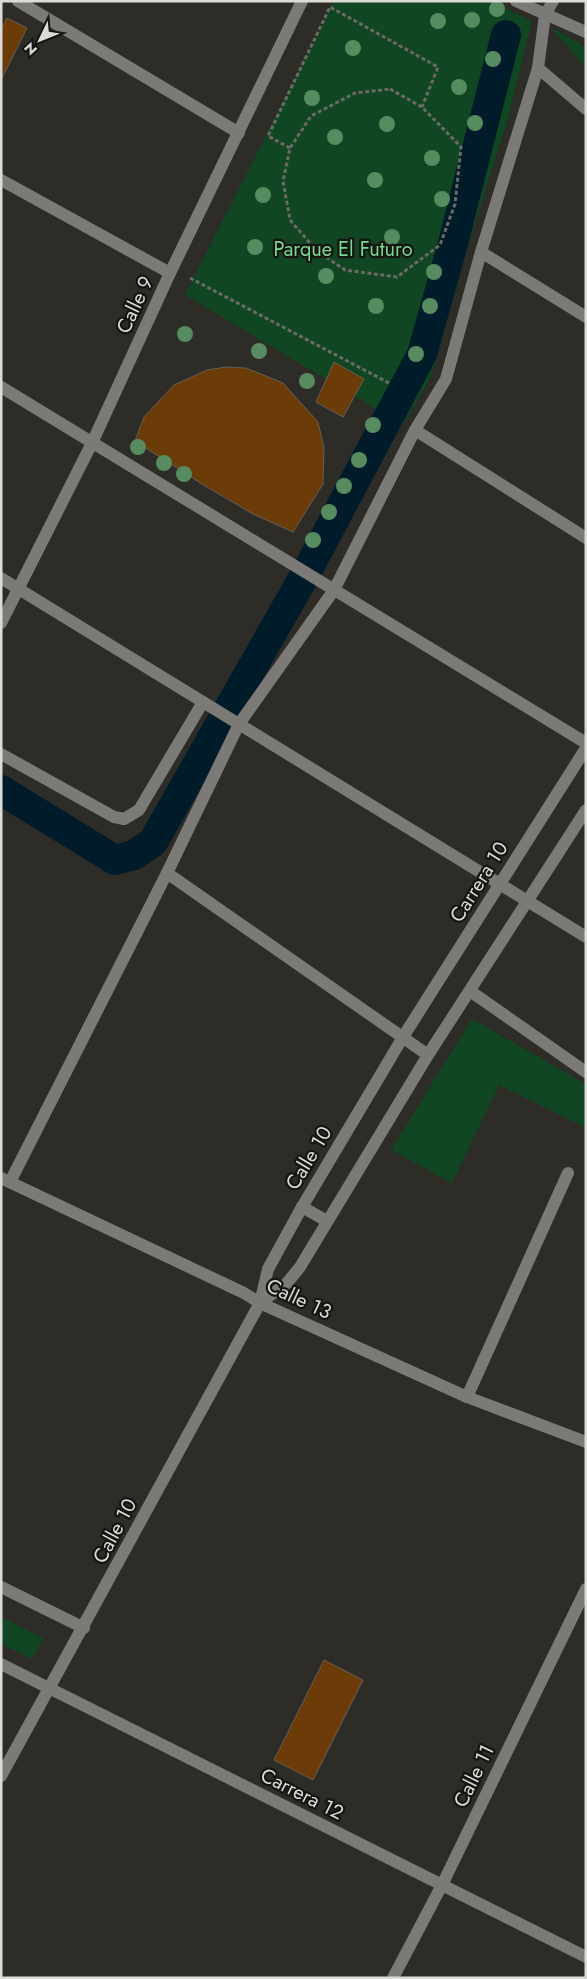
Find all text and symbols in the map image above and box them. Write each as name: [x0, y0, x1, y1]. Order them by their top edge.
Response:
north arrow: [15, 15, 65, 65]
text: N: [19, 38, 42, 60]
park label: Parque El Futuro: [273, 235, 413, 264]
street label: Calle 9: [109, 272, 161, 338]
street label: Carrera 10: [443, 836, 515, 928]
street label: Calle 10: [279, 1121, 339, 1195]
street label: Calle 13: [262, 1271, 336, 1327]
street label: Calle 10: [86, 1493, 144, 1569]
street label: Calle 11: [446, 1740, 502, 1812]
street label: Carrera 12: [255, 1761, 349, 1827]

